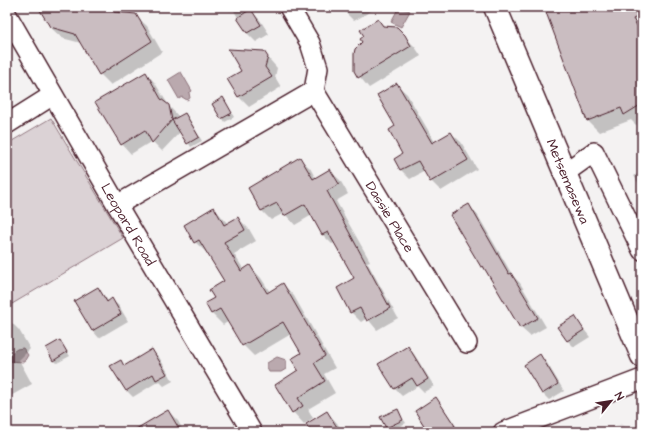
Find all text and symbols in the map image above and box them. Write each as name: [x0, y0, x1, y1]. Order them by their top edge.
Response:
street label: Metsemasewa: [541, 136, 594, 227]
street label: Dassie Place: [360, 178, 419, 257]
street label: Leopard Road: [95, 180, 160, 270]
north arrow: [591, 381, 631, 421]
text: N: [611, 390, 627, 403]

